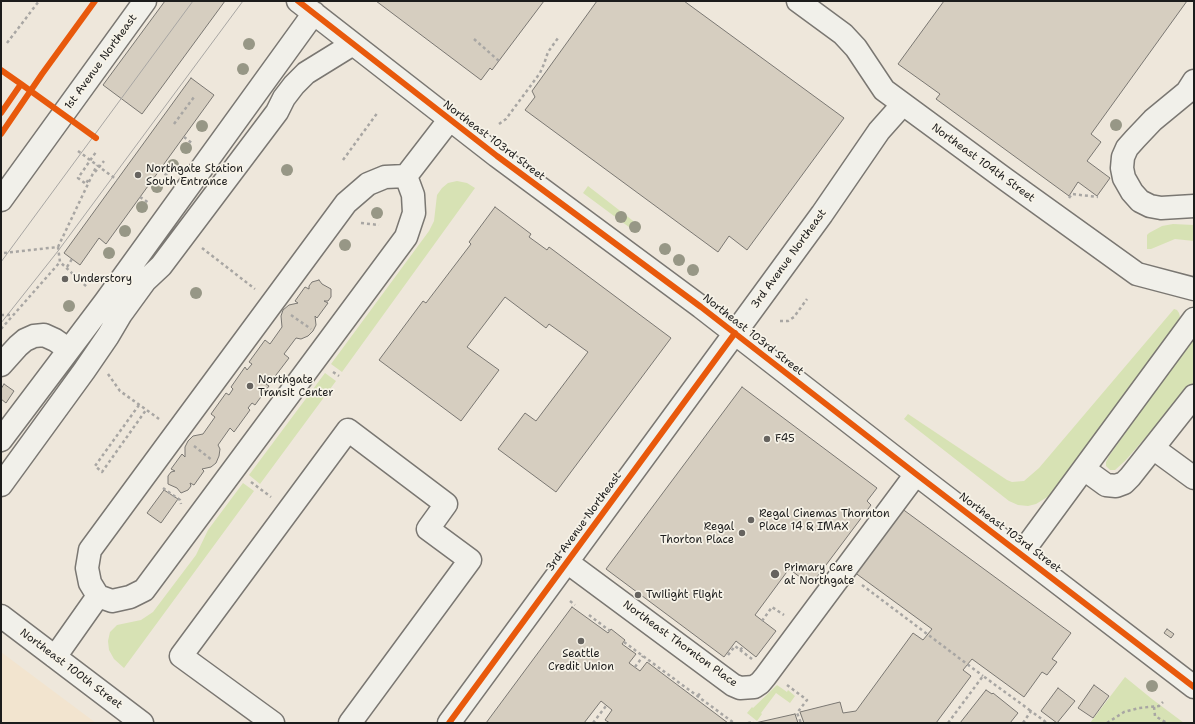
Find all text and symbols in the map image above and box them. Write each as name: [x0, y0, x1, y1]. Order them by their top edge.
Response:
street label: 1st Avenue Northeast: [62, 12, 140, 112]
street label: Northeast 103rd Street: [440, 98, 548, 184]
street label: Northeast 104th Street: [929, 121, 1037, 205]
place label: Northgate Station South Entrance: [146, 162, 243, 188]
marker: Northgate Station South Entrance: [133, 170, 143, 180]
street label: 3rd Avenue Northeast: [749, 207, 829, 311]
place label: Understory: [73, 272, 132, 286]
marker: Understory: [60, 274, 70, 284]
street label: Northeast 103rd Street: [700, 291, 806, 379]
place label: Northgate Transit Center: [258, 373, 334, 399]
marker: Northgate Transit Center: [245, 381, 255, 391]
place label: F45: [775, 432, 795, 446]
marker: F45: [762, 434, 772, 444]
street label: 3rd Avenue Northeast: [544, 470, 624, 574]
street label: Northeast 103rd Street: [956, 490, 1064, 576]
place label: Regal Cinemas Thornton Place 14 & IMAX: [759, 507, 890, 533]
marker: Regal Cinemas Thornton Place 14 & IMAX: [746, 515, 756, 525]
place label: Regal Thorton Place: [660, 520, 734, 546]
marker: Regal Thorton Place: [737, 528, 747, 538]
place label: Primary Care at Northgate: [784, 561, 854, 587]
marker: Primary Care at Northgate: [769, 568, 781, 580]
place label: Twilight Flight: [646, 588, 723, 602]
marker: Twilight Flight: [633, 590, 643, 600]
street label: Northeast Thornton Place: [620, 598, 740, 690]
street label: Northeast 100th Street: [17, 626, 125, 712]
marker: Seattle Credit Union: [576, 636, 586, 646]
place label: Seattle Credit Union: [548, 647, 614, 673]

